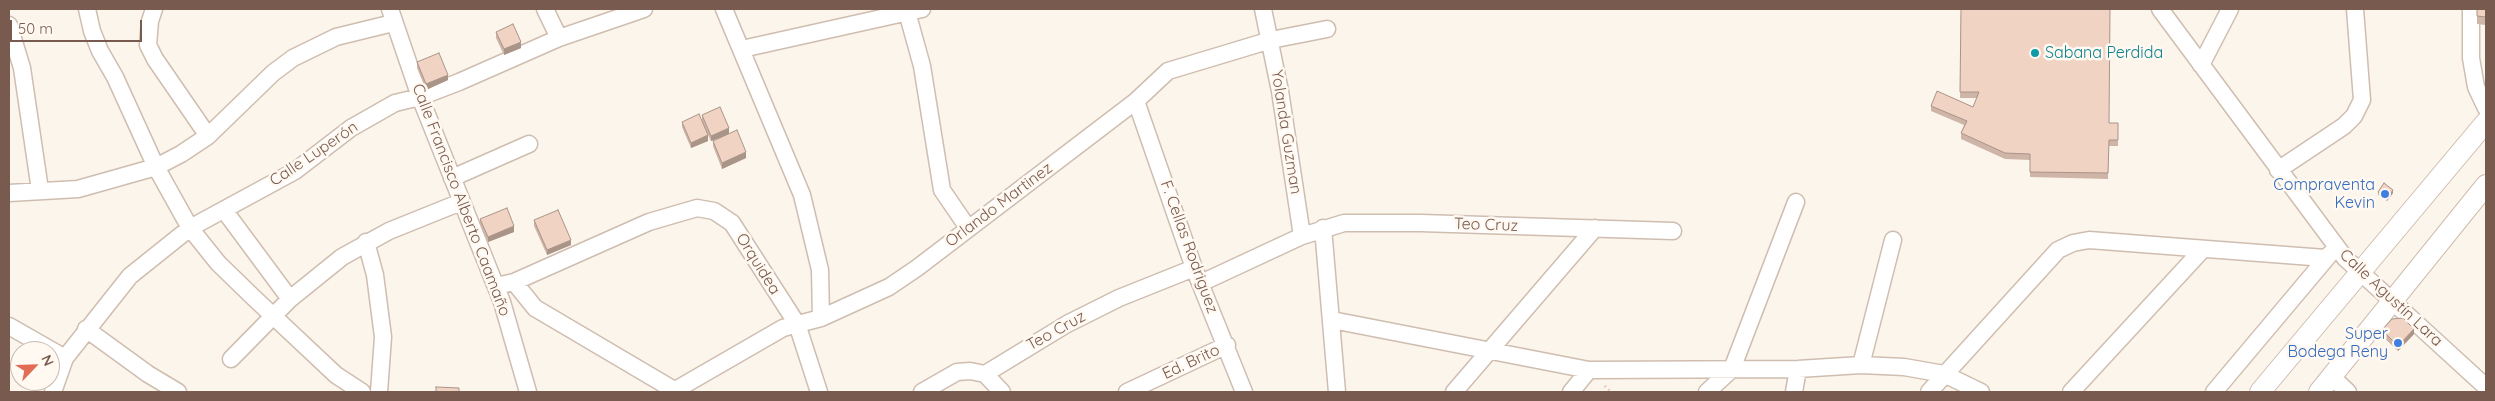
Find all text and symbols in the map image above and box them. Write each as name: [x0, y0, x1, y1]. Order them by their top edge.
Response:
scale bar: [12, 10, 145, 42]
text: 50 m: [18, 19, 53, 38]
place label: Sabana Perdida: [2045, 43, 2163, 63]
marker: Sabana Perdida: [2029, 47, 2041, 59]
street label: Yolanda Guzman: [1267, 68, 1305, 196]
street label: Calle Francisco Alberto Caamaño: [408, 81, 514, 319]
street label: Calle Luperón: [266, 117, 362, 191]
street label: Orlando Martinez: [942, 159, 1056, 251]
place label: Compraventa Kevin: [2273, 175, 2375, 213]
street label: F. Cellas Rodriguez: [1156, 178, 1222, 316]
marker: Compraventa Kevin: [2379, 188, 2391, 200]
street label: Teo Cruz: [1454, 214, 1518, 236]
street label: Orquidea: [732, 230, 784, 298]
street label: Calle Agustín Lara: [2335, 245, 2447, 351]
street label: Teo Cruz: [1023, 307, 1089, 355]
place label: Super Bodega Reny: [2287, 324, 2388, 362]
marker: Super Bodega Reny: [2392, 337, 2404, 349]
street label: Ed. Brito: [1159, 340, 1223, 384]
north arrow: [10, 341, 60, 391]
text: N: [37, 352, 58, 369]

